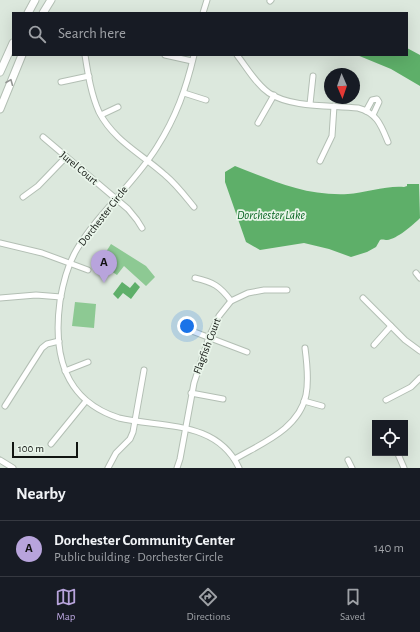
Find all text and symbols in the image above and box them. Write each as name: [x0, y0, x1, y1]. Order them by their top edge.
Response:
search box: [12, 12, 408, 56]
icon: search: [26, 23, 48, 45]
text: Search here: [58, 26, 126, 41]
north arrow: [324, 68, 360, 104]
one-way arrow: [6, 79, 14, 86]
street label: Jurel Court: [58, 149, 100, 187]
street label: Dorchester Circle: [76, 184, 130, 248]
water label: Dorchester Lake: [237, 209, 306, 221]
pin: A: [91, 250, 117, 283]
your location: [177, 316, 197, 336]
street label: Flagfish Court: [191, 316, 223, 376]
map controls: [372, 420, 408, 456]
button: locate: [372, 420, 408, 456]
scale bar: [12, 440, 78, 459]
text: 100 m: [18, 443, 44, 454]
text: Nearby: [16, 485, 66, 502]
text: Dorchester Community Center: [54, 533, 235, 548]
text: A: [25, 542, 33, 555]
text: 140 m: [374, 542, 404, 555]
text: Public building · Dorchester Circle: [54, 551, 223, 564]
tab: Map: [55, 586, 77, 623]
tab: Directions: [186, 586, 230, 623]
tab: Saved: [340, 586, 365, 623]

